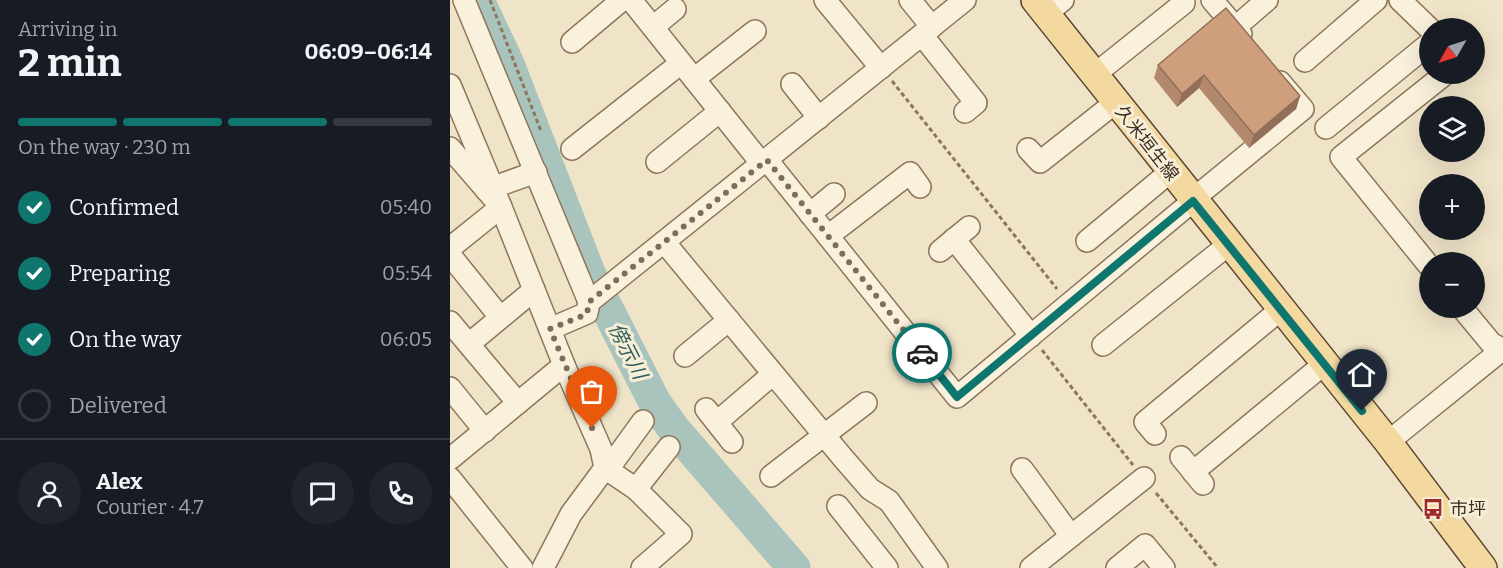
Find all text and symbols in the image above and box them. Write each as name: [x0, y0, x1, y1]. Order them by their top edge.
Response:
text: Arriving in: [18, 17, 117, 41]
north arrow: [1419, 18, 1485, 84]
map controls: [1419, 18, 1485, 318]
text: 06:09–06:14: [305, 38, 432, 65]
text: 2 min: [18, 40, 122, 86]
button: layers: [1419, 96, 1485, 162]
street label: 久米垣生線: [1111, 101, 1183, 185]
text: On the way · 230 m: [18, 135, 191, 159]
button: +: [1419, 174, 1485, 240]
icon: check: [18, 191, 51, 224]
text: Confirmed: [69, 194, 179, 221]
text: 05:40: [380, 195, 432, 219]
button: −: [1419, 252, 1485, 318]
icon: check: [18, 257, 51, 290]
text: Preparing: [69, 260, 171, 287]
text: 05:54: [382, 261, 432, 285]
water label: 傍示川: [604, 319, 653, 385]
icon: check: [18, 323, 51, 356]
courier: [892, 323, 952, 383]
text: On the way: [69, 326, 181, 353]
text: 06:05: [380, 327, 432, 351]
icon: car: [906, 337, 939, 370]
pin: [1336, 349, 1387, 411]
icon: home: [1345, 358, 1378, 391]
pin: [566, 366, 617, 428]
icon: bag: [575, 375, 608, 408]
text: Delivered: [69, 392, 167, 419]
button: person: [18, 462, 81, 525]
button: chat: [291, 462, 354, 525]
button: phone: [369, 462, 432, 525]
text: Alex: [96, 468, 142, 495]
text: Courier · 4.7: [96, 495, 204, 519]
bus stop icon: 市坪: [1421, 497, 1445, 521]
place label: 市坪: [1450, 498, 1486, 520]

